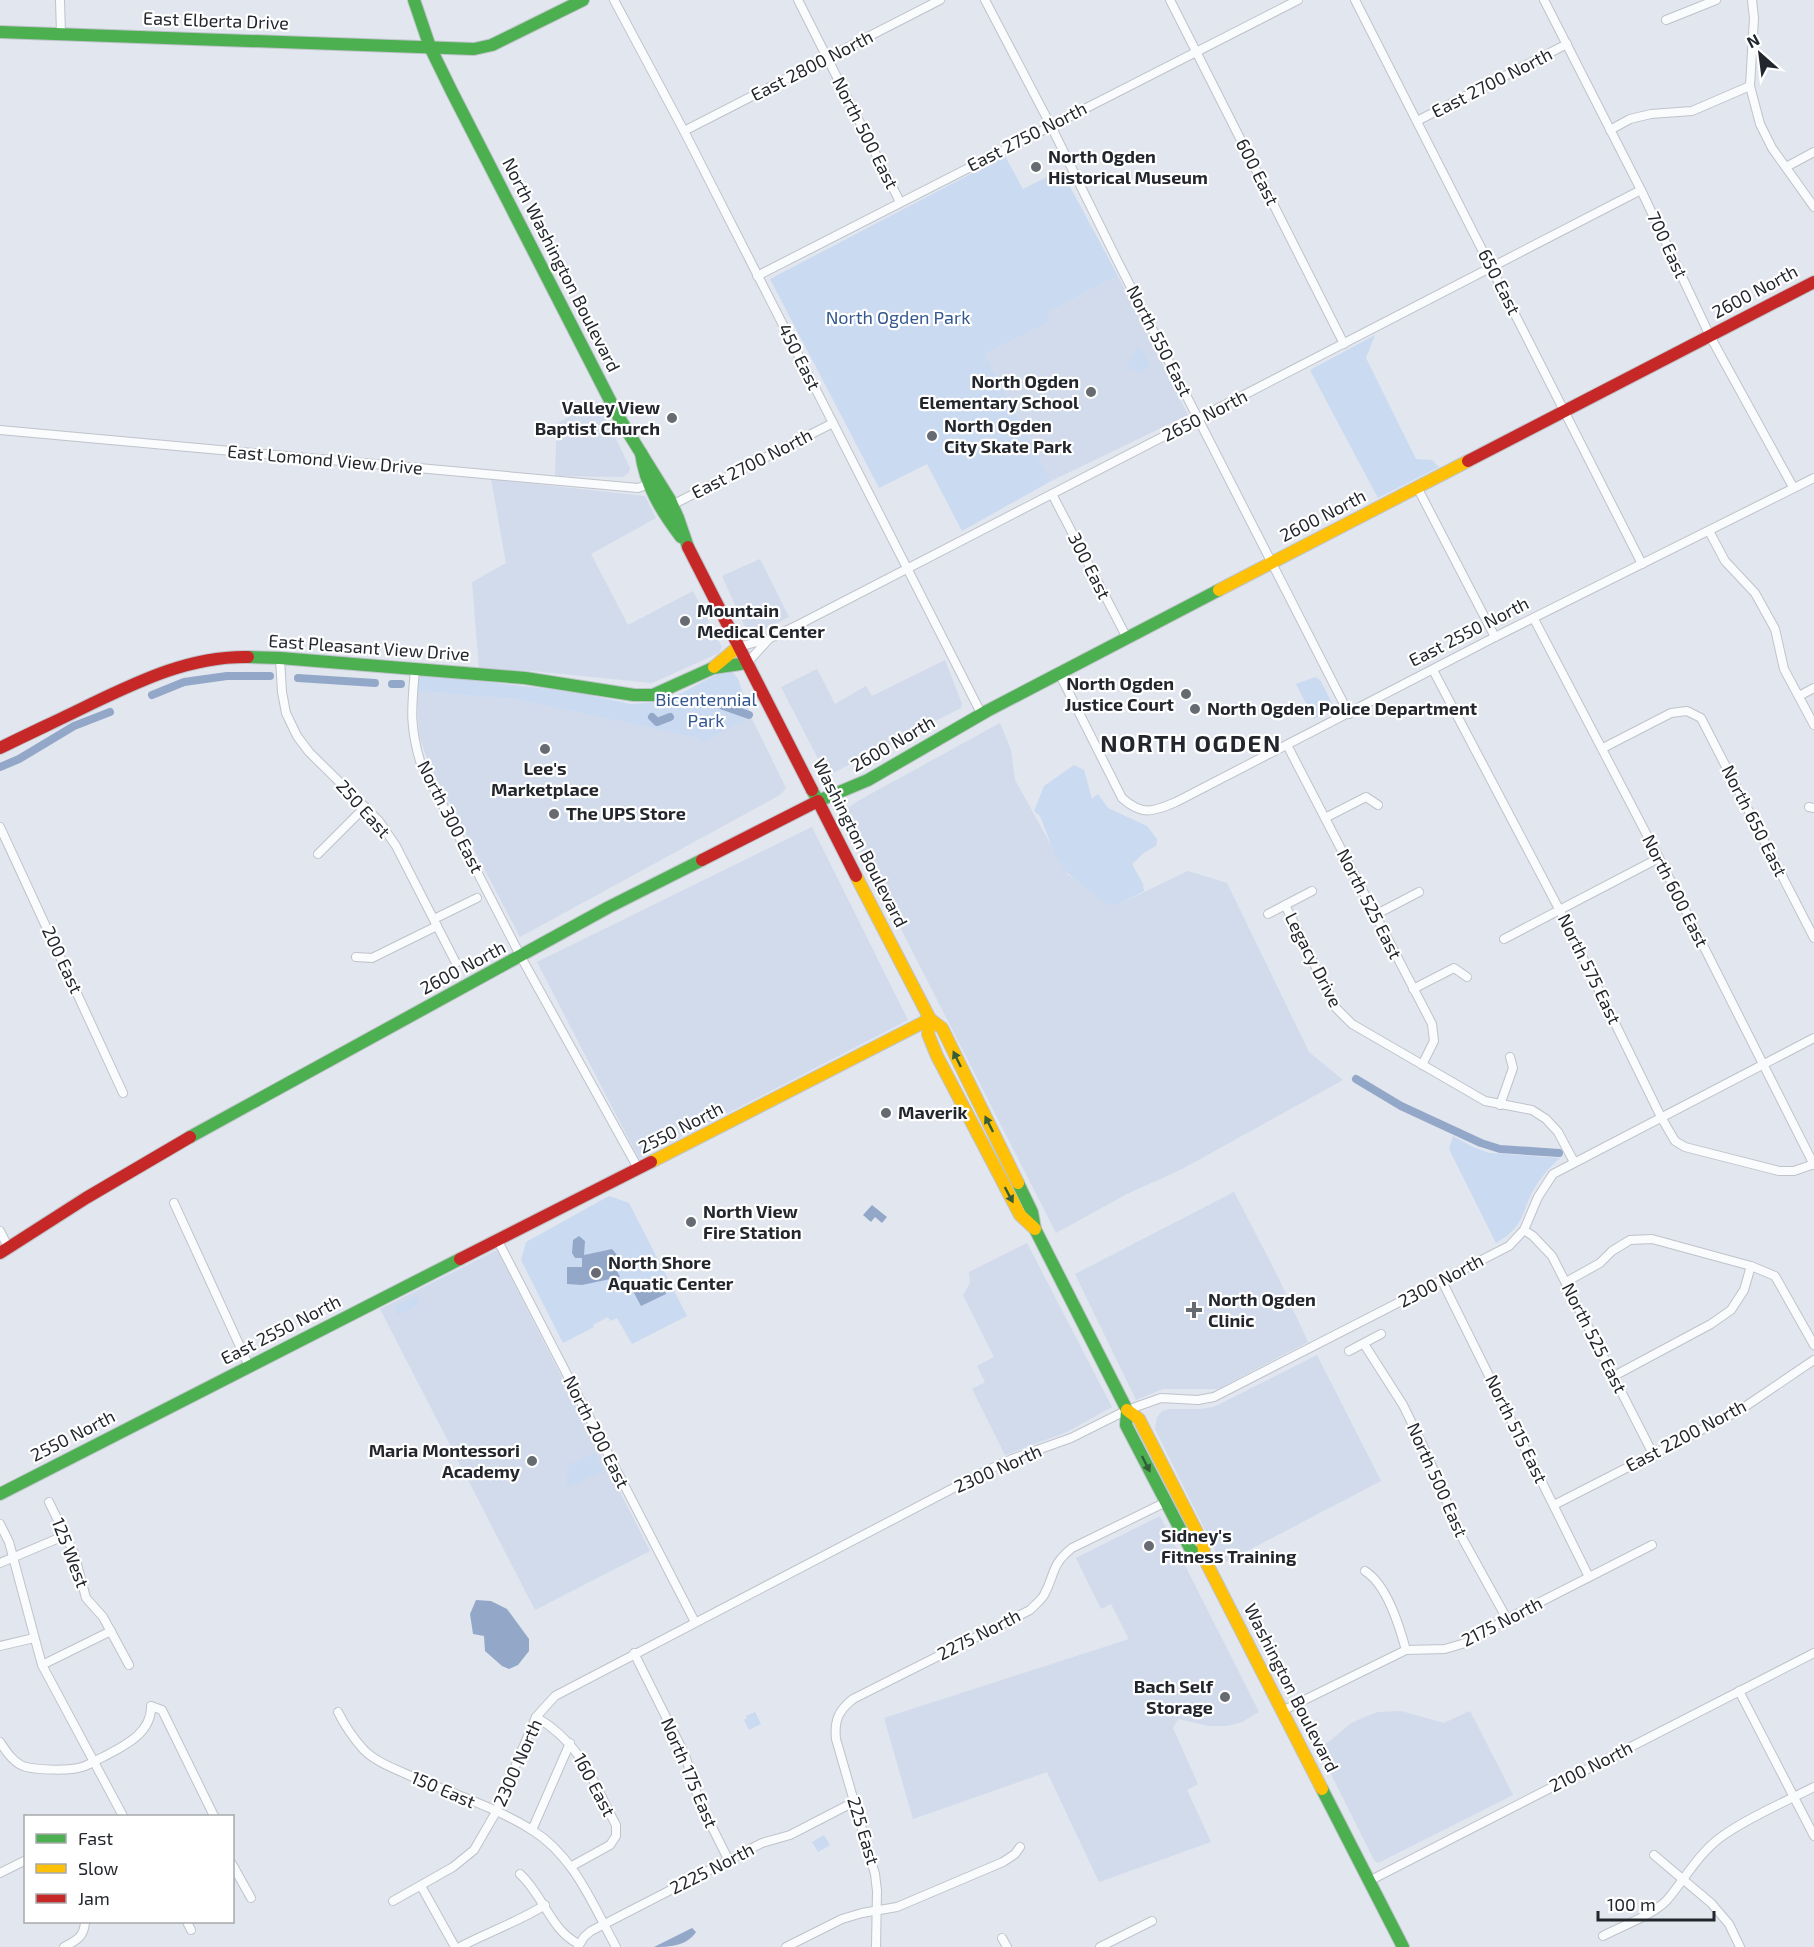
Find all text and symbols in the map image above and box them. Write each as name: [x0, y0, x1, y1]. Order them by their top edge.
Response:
street label: East Elberta Drive: [143, 6, 289, 34]
north arrow: [1730, 24, 1790, 84]
street label: East 2800 North: [747, 25, 876, 105]
text: N: [1743, 29, 1762, 51]
street label: East 2700 North: [1428, 42, 1556, 122]
street label: North 500 East: [828, 73, 904, 192]
street label: East 2750 North: [963, 97, 1090, 176]
street label: 600 East: [1232, 134, 1284, 209]
place label: North Ogden Historical Museum: [1048, 145, 1208, 188]
street label: North Washington Boulevard: [498, 154, 626, 375]
marker: North Ogden Historical Museum: [1029, 160, 1043, 174]
street label: 700 East: [1643, 208, 1693, 281]
street label: 650 East: [1474, 245, 1526, 318]
street label: 2600 North: [1708, 259, 1801, 323]
street label: North 550 East: [1122, 281, 1197, 400]
park label: North Ogden Park: [826, 306, 970, 328]
street label: 450 East: [774, 320, 826, 394]
place label: North Ogden Elementary School: [919, 370, 1079, 413]
street label: 2650 North: [1158, 384, 1251, 446]
marker: North Ogden Elementary School: [1084, 385, 1098, 399]
place label: Valley View Baptist Church: [535, 396, 661, 439]
marker: Valley View Baptist Church: [665, 411, 679, 425]
place label: North Ogden City Skate Park: [944, 414, 1072, 457]
street label: East 2700 North: [688, 423, 816, 503]
marker: North Ogden City Skate Park: [925, 429, 939, 443]
street label: East Lomond View Drive: [226, 440, 424, 479]
street label: 2600 North: [1276, 484, 1369, 546]
street label: 300 East: [1064, 529, 1116, 603]
street label: East 2550 North: [1405, 591, 1532, 671]
place label: Mountain Medical Center: [697, 599, 825, 642]
marker: Mountain Medical Center: [678, 614, 692, 628]
street label: East Pleasant View Drive: [268, 629, 470, 665]
place label: North Ogden Justice Court: [1065, 672, 1175, 715]
marker: North Ogden Justice Court: [1179, 687, 1193, 701]
park label: Bicentennial Park: [655, 688, 757, 731]
place label: North Ogden Police Department: [1207, 697, 1478, 719]
marker: North Ogden Police Department: [1188, 702, 1202, 716]
street label: 2600 North: [846, 710, 939, 776]
district label: NORTH OGDEN: [1100, 728, 1282, 757]
marker: Lee's Marketplace: [538, 742, 552, 756]
street label: Washington Boulevard: [809, 755, 913, 930]
street label: North 300 East: [413, 757, 489, 877]
place label: Lee's Marketplace: [491, 757, 599, 800]
street label: North 650 East: [1717, 761, 1793, 880]
street label: 250 East: [332, 775, 396, 842]
place label: The UPS Store: [566, 802, 686, 824]
marker: The UPS Store: [547, 807, 561, 821]
street label: North 600 East: [1638, 831, 1714, 951]
street label: North 525 East: [1333, 845, 1407, 963]
street label: Legacy Drive: [1281, 908, 1347, 1011]
street label: North 575 East: [1554, 910, 1626, 1027]
street label: 200 East: [38, 922, 88, 997]
street label: 2600 North: [416, 935, 509, 999]
one-way arrow: [952, 1051, 961, 1068]
street label: 2550 North: [635, 1096, 726, 1158]
place label: Maverik: [898, 1101, 968, 1123]
marker: Maverik: [879, 1106, 893, 1120]
one-way arrow: [984, 1116, 993, 1133]
one-way arrow: [1004, 1187, 1014, 1204]
place label: North View Fire Station: [703, 1200, 802, 1243]
marker: North View Fire Station: [684, 1215, 698, 1229]
street label: 2300 North: [1394, 1249, 1487, 1312]
place label: North Shore Aquatic Center: [608, 1251, 734, 1294]
marker: North Shore Aquatic Center: [589, 1266, 603, 1280]
street label: North 525 East: [1558, 1279, 1632, 1397]
place label: North Ogden Clinic: [1208, 1288, 1316, 1331]
street label: East 2550 North: [217, 1289, 344, 1369]
marker: North Ogden Clinic: [1185, 1301, 1203, 1319]
street label: North 515 East: [1481, 1371, 1553, 1486]
street label: North 200 East: [559, 1372, 635, 1492]
street label: East 2200 North: [1621, 1394, 1750, 1476]
street label: 2550 North: [27, 1404, 118, 1466]
street label: North 500 East: [1403, 1419, 1473, 1540]
place label: Maria Montessori Academy: [369, 1439, 521, 1482]
street label: 2300 North: [951, 1439, 1045, 1497]
marker: Maria Montessori Academy: [525, 1454, 539, 1468]
one-way arrow: [1141, 1456, 1151, 1473]
street label: 125 West: [48, 1515, 94, 1591]
place label: Sidney's Fitness Training: [1161, 1524, 1297, 1567]
marker: Sidney's Fitness Training: [1142, 1539, 1156, 1553]
street label: 2175 North: [1458, 1591, 1546, 1651]
street label: Washington Boulevard: [1240, 1600, 1344, 1775]
street label: 2275 North: [933, 1604, 1024, 1664]
place label: Bach Self Storage: [1134, 1675, 1214, 1718]
marker: Bach Self Storage: [1218, 1690, 1232, 1704]
street label: North 175 East: [657, 1714, 723, 1831]
street label: 2300 North: [488, 1716, 546, 1810]
street label: 2100 North: [1545, 1736, 1636, 1796]
street label: 160 East: [569, 1749, 621, 1820]
street label: 150 East: [408, 1766, 479, 1812]
street label: 225 East: [843, 1794, 885, 1867]
legend: [24, 1815, 234, 1923]
text: Fast: [78, 1827, 113, 1849]
street label: 2225 North: [666, 1838, 757, 1899]
text: Slow: [78, 1857, 119, 1879]
scale bar: [1598, 1884, 1714, 1922]
text: Jam: [78, 1887, 110, 1909]
text: 100 m: [1607, 1893, 1656, 1915]

